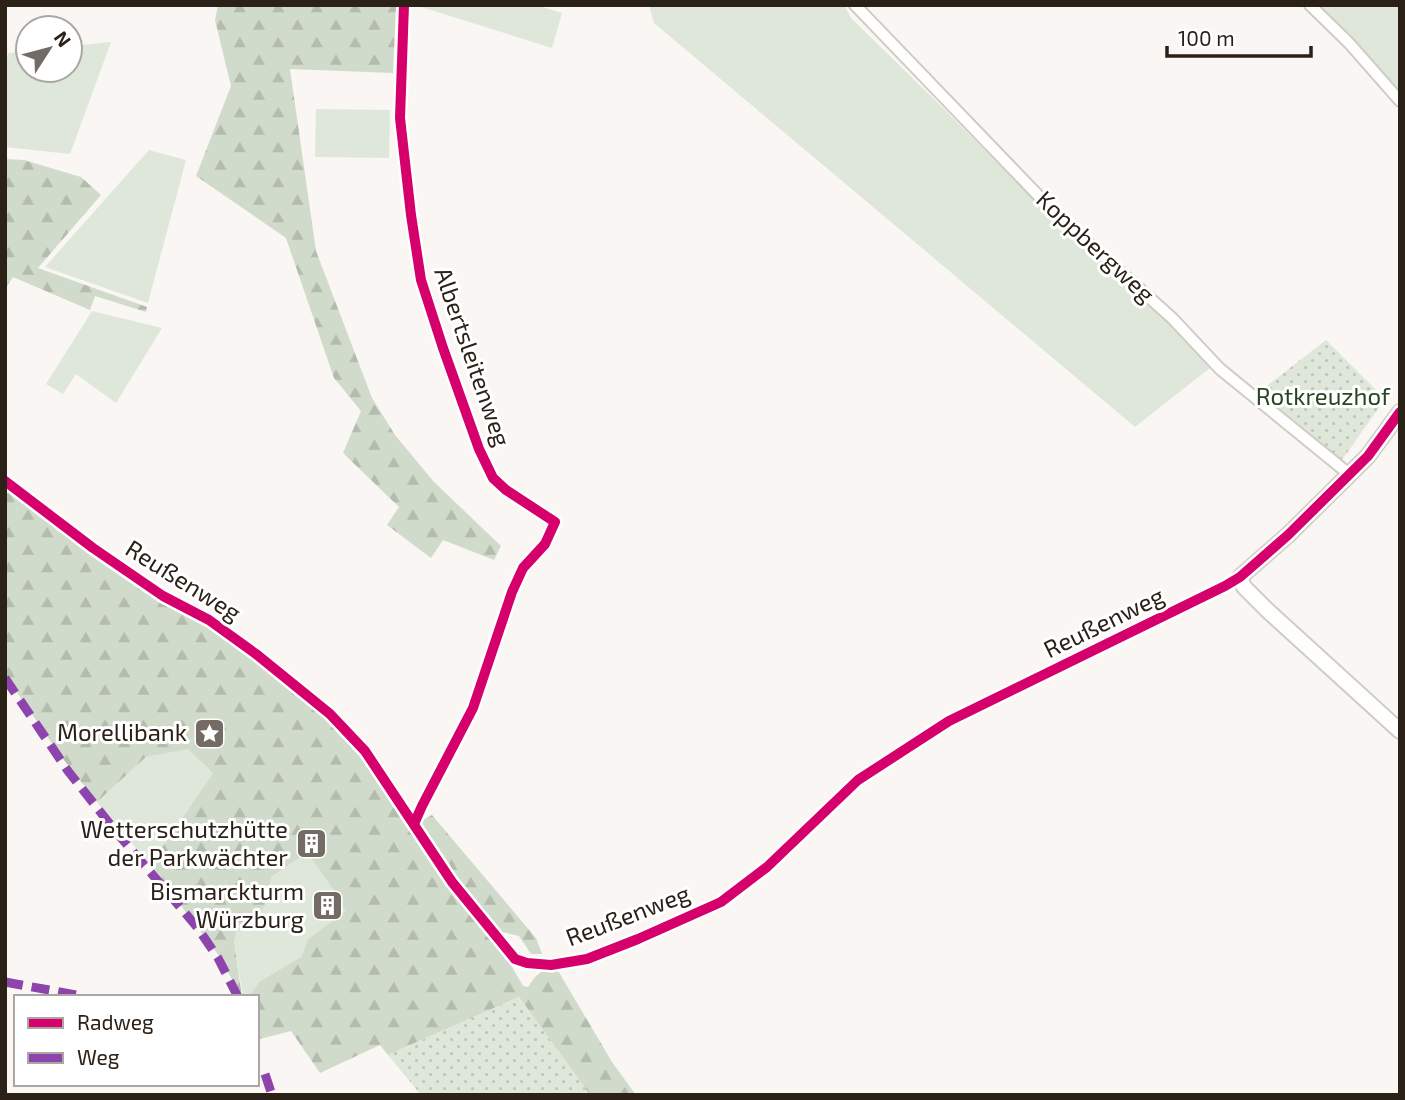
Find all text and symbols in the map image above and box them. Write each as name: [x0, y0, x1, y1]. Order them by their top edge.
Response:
north arrow: [14, 14, 84, 84]
scale bar: [1167, 14, 1310, 58]
text: 100 m: [1178, 25, 1235, 50]
text: N: [50, 26, 76, 51]
street label: Koppbergweg: [1031, 184, 1161, 308]
street label: Albertsleitenweg: [429, 263, 518, 450]
park label: Rotkreuzhof: [1256, 381, 1391, 410]
street label: Reußenweg: [121, 533, 247, 627]
street label: Reußenweg: [1038, 580, 1168, 663]
place icon: Morellibank: [193, 716, 227, 750]
place label: Morellibank: [57, 717, 187, 746]
place label: Wetterschutzhütte der Parkwächter: [80, 814, 288, 871]
building icon: Wetterschutzhütte der Parkwächter: [294, 827, 328, 861]
place label: Bismarckturm Würzburg: [150, 876, 304, 933]
street label: Reußenweg: [561, 878, 693, 951]
building icon: Bismarckturm Würzburg: [310, 889, 344, 923]
legend: [14, 995, 259, 1086]
text: Radweg: [77, 1009, 154, 1034]
text: Weg: [77, 1044, 120, 1069]

